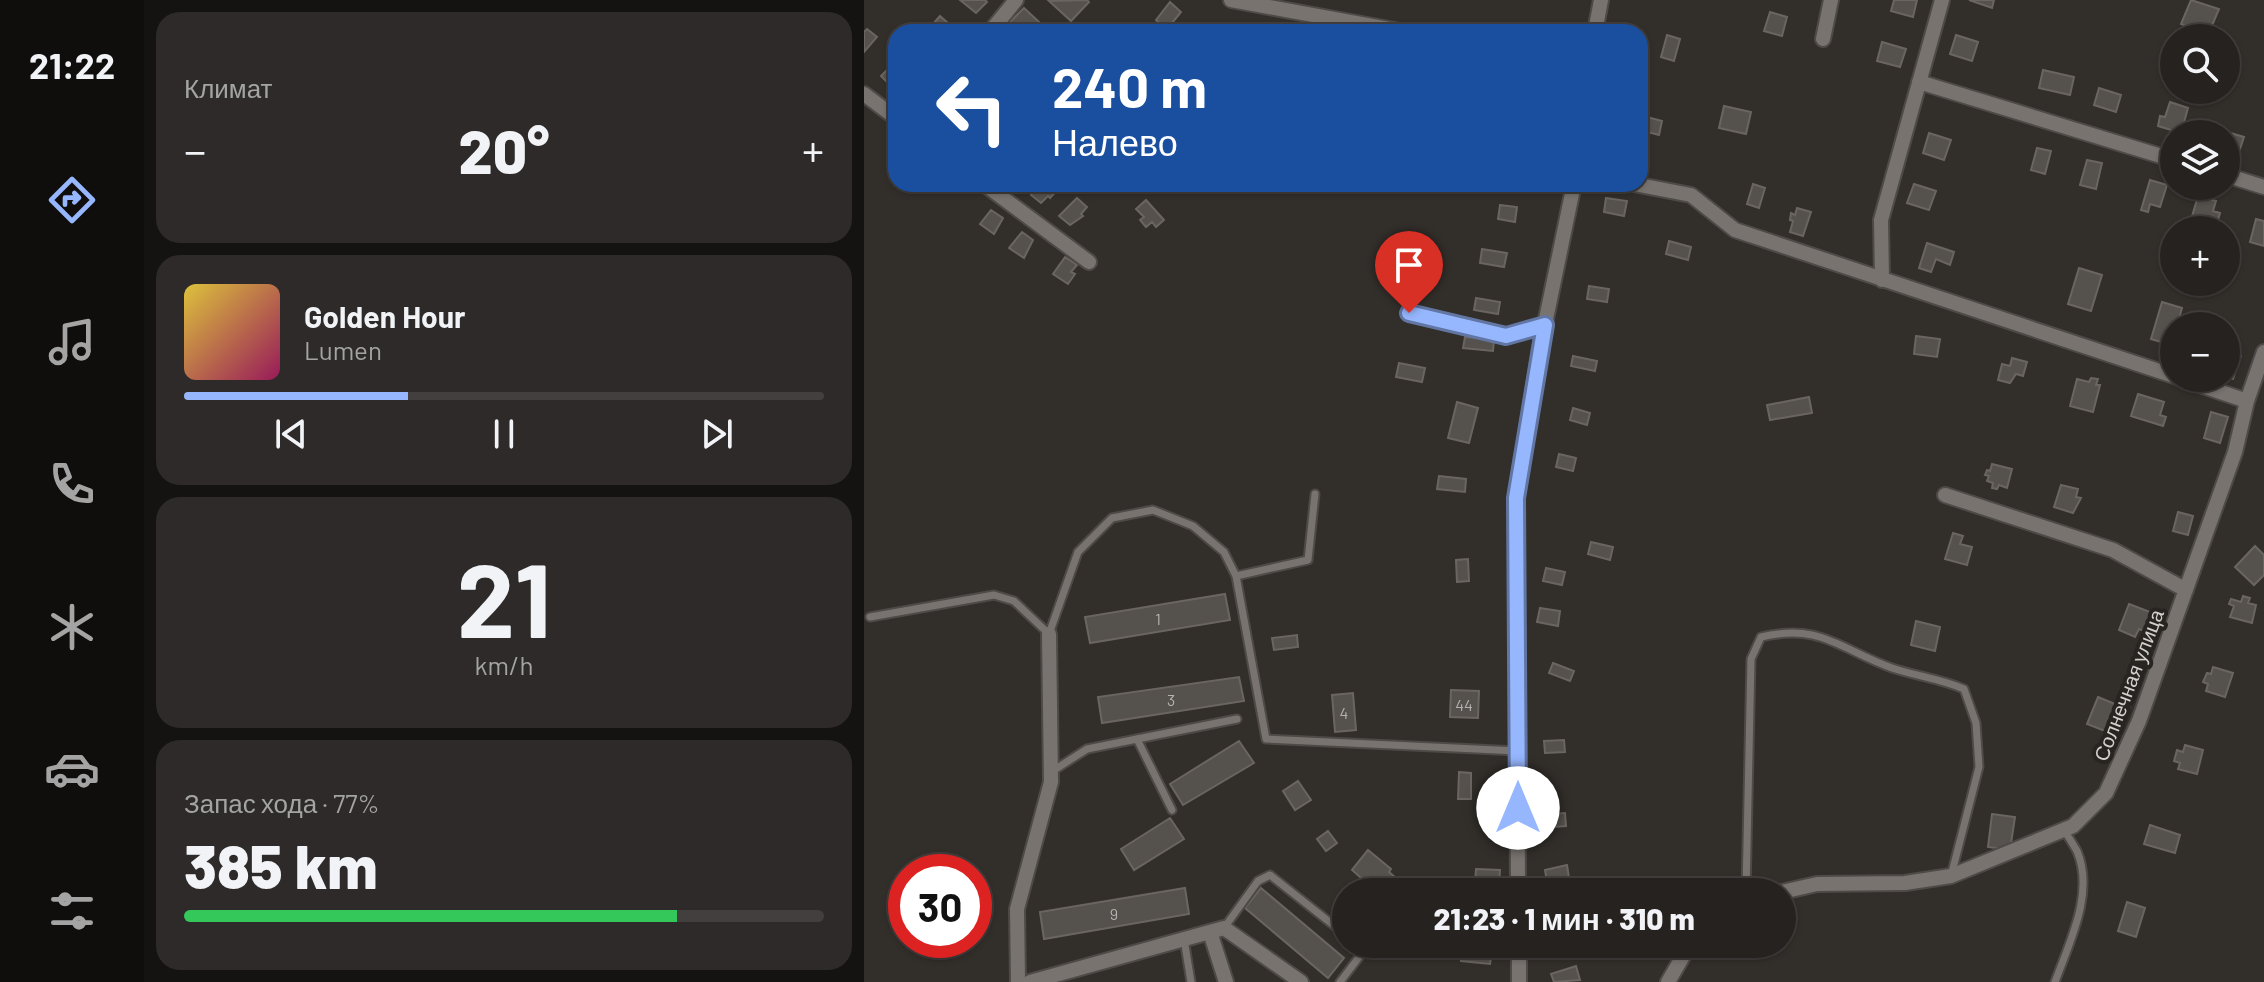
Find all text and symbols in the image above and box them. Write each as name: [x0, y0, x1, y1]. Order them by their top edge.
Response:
map controls: [2160, 24, 2240, 392]
button: search: [2160, 24, 2240, 104]
text: 21:22: [29, 43, 115, 86]
text: 240 m: [1052, 52, 1207, 119]
icon: left: [920, 56, 1024, 160]
text: Климат: [184, 72, 273, 103]
text: 20°: [459, 114, 549, 186]
text: Налево: [1052, 120, 1178, 163]
button: layers: [2160, 120, 2240, 200]
text: −: [184, 123, 206, 176]
text: +: [802, 123, 824, 176]
icon: directions: [44, 172, 100, 228]
button: +: [2160, 216, 2240, 296]
pin: [1375, 231, 1443, 313]
icon: arrive: [1387, 243, 1431, 287]
text: Golden Hour: [304, 298, 466, 334]
button: −: [2160, 312, 2240, 392]
icon: music: [44, 314, 100, 370]
text: Lumen: [304, 334, 382, 365]
icon: previous: [269, 412, 313, 456]
icon: pause: [482, 412, 526, 456]
icon: next: [695, 412, 739, 456]
icon: phone: [44, 456, 100, 512]
text: 21: [457, 534, 551, 659]
icon: climate: [44, 599, 100, 655]
street label: Солнечная улица: [2088, 605, 2168, 764]
house number: 1: [1155, 609, 1161, 628]
text: km/h: [475, 649, 533, 680]
house number: 3: [1167, 690, 1175, 709]
house number: 44: [1455, 695, 1473, 714]
house number: 4: [1340, 703, 1348, 722]
icon: car: [44, 741, 100, 797]
position arrow: [1476, 766, 1560, 850]
text: Запас хода · 77%: [184, 787, 380, 818]
text: 385 km: [184, 829, 378, 901]
speed limit sign: 30: [888, 854, 992, 958]
icon: filters: [44, 883, 100, 939]
text: 21:23 · 1 мин · 310 m: [1433, 900, 1695, 936]
house number: 9: [1110, 904, 1118, 923]

